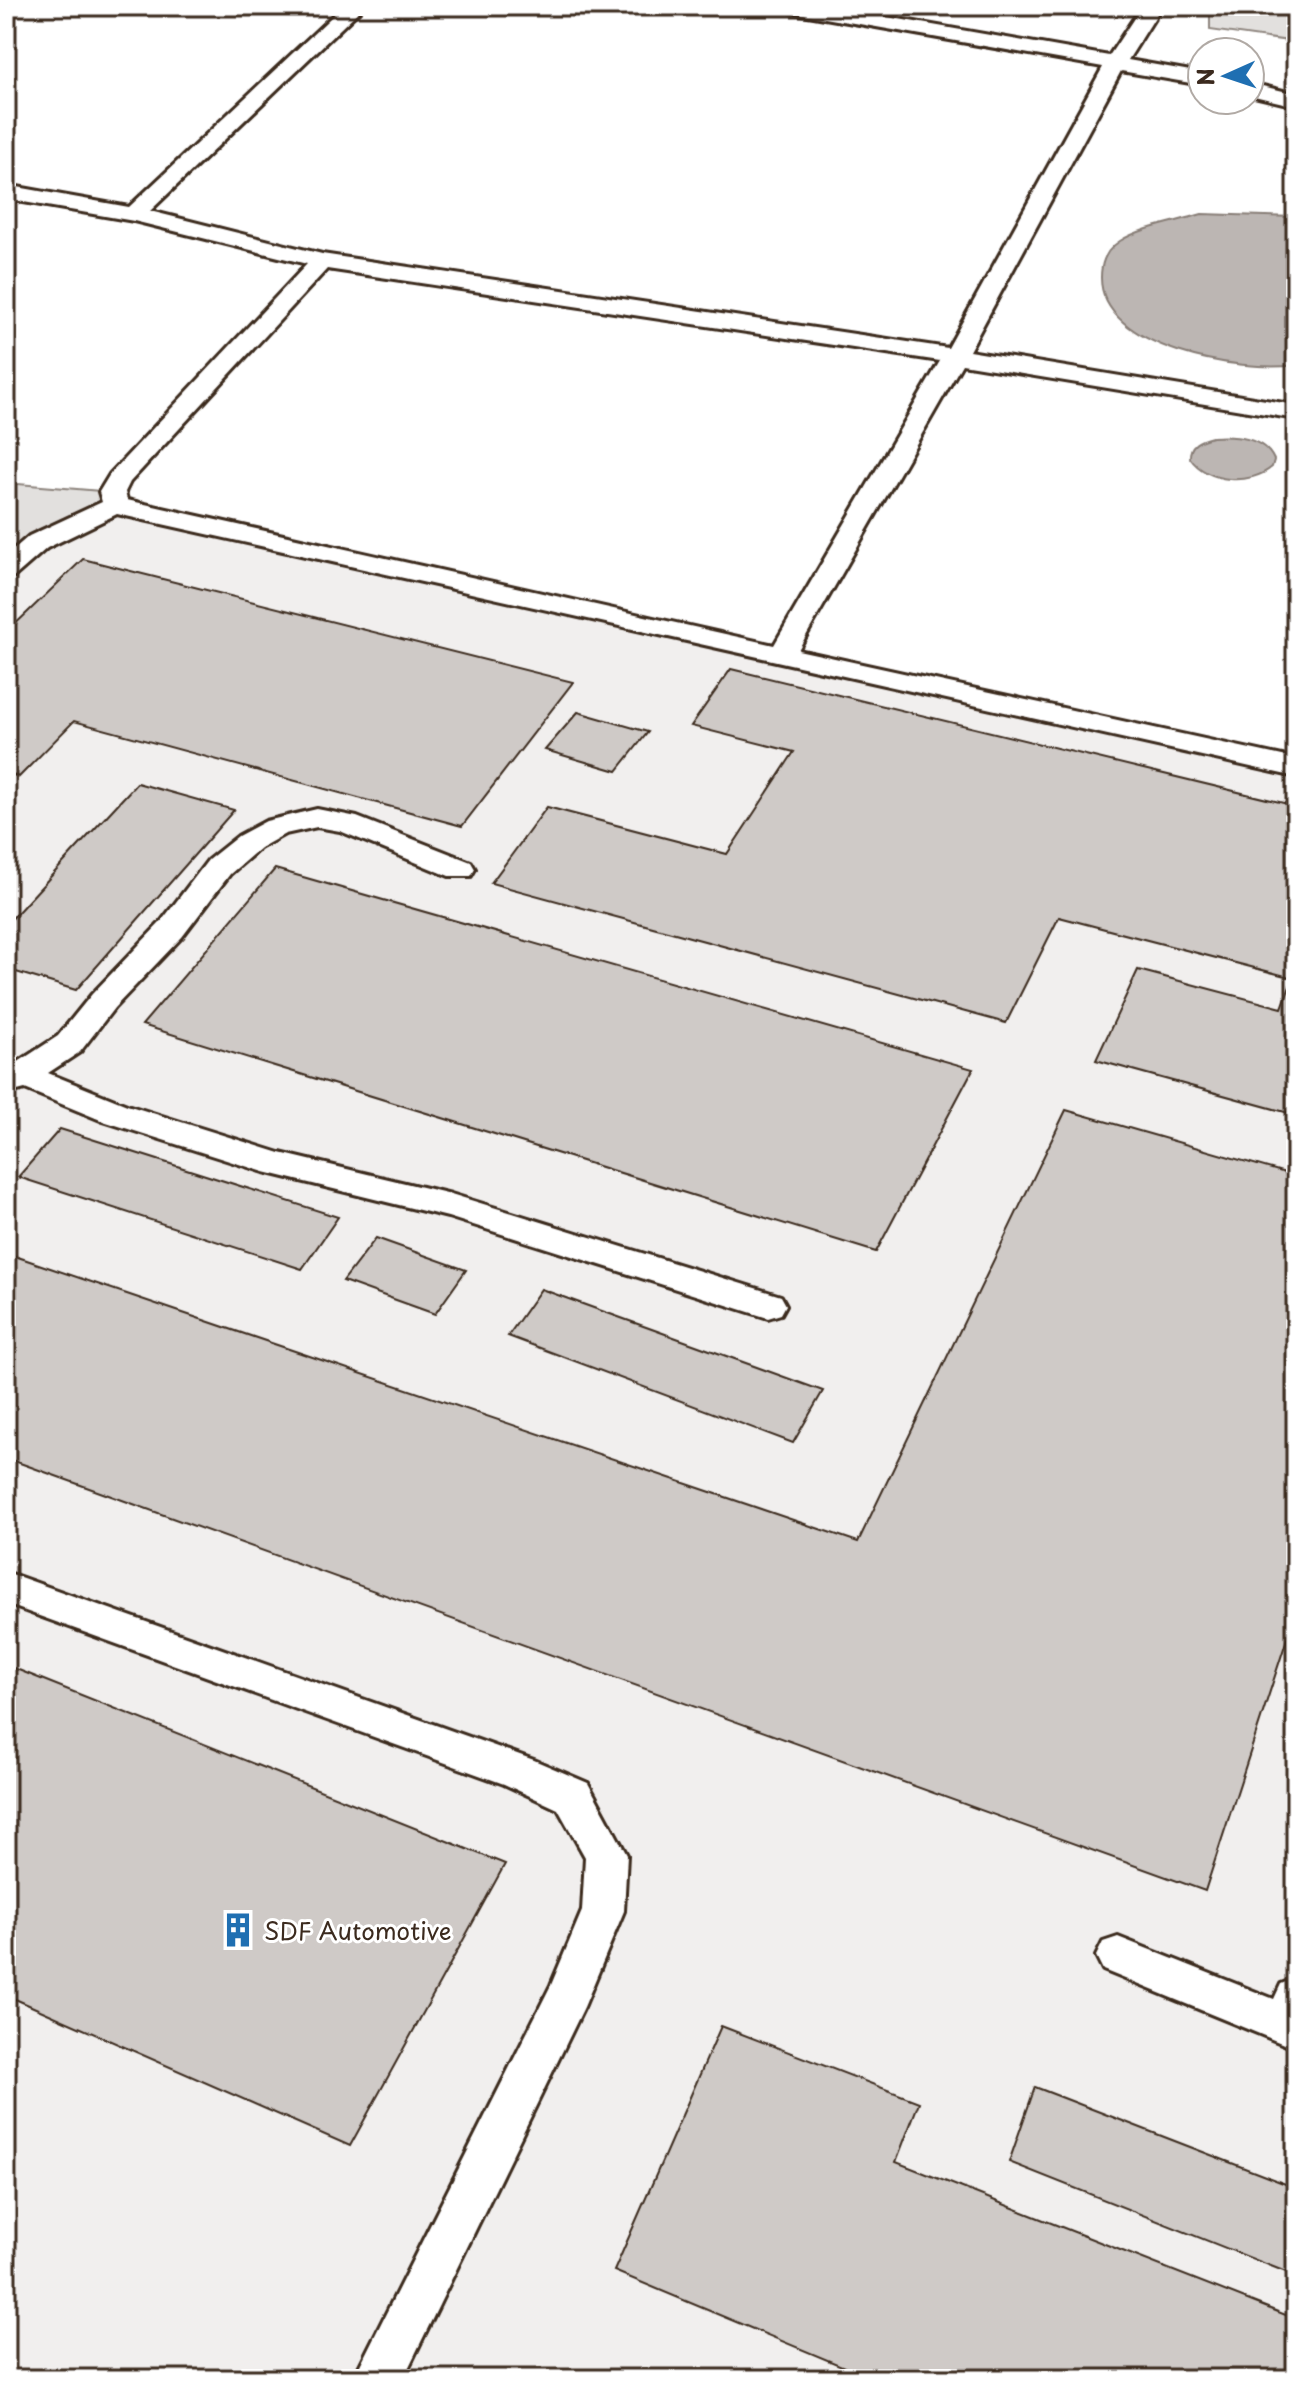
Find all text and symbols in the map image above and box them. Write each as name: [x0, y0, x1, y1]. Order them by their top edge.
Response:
north arrow: [1186, 36, 1266, 116]
text: N: [1188, 68, 1221, 87]
building icon: SDF Automotive: [219, 1911, 257, 1949]
place label: SDF Automotive: [264, 1912, 452, 1948]

